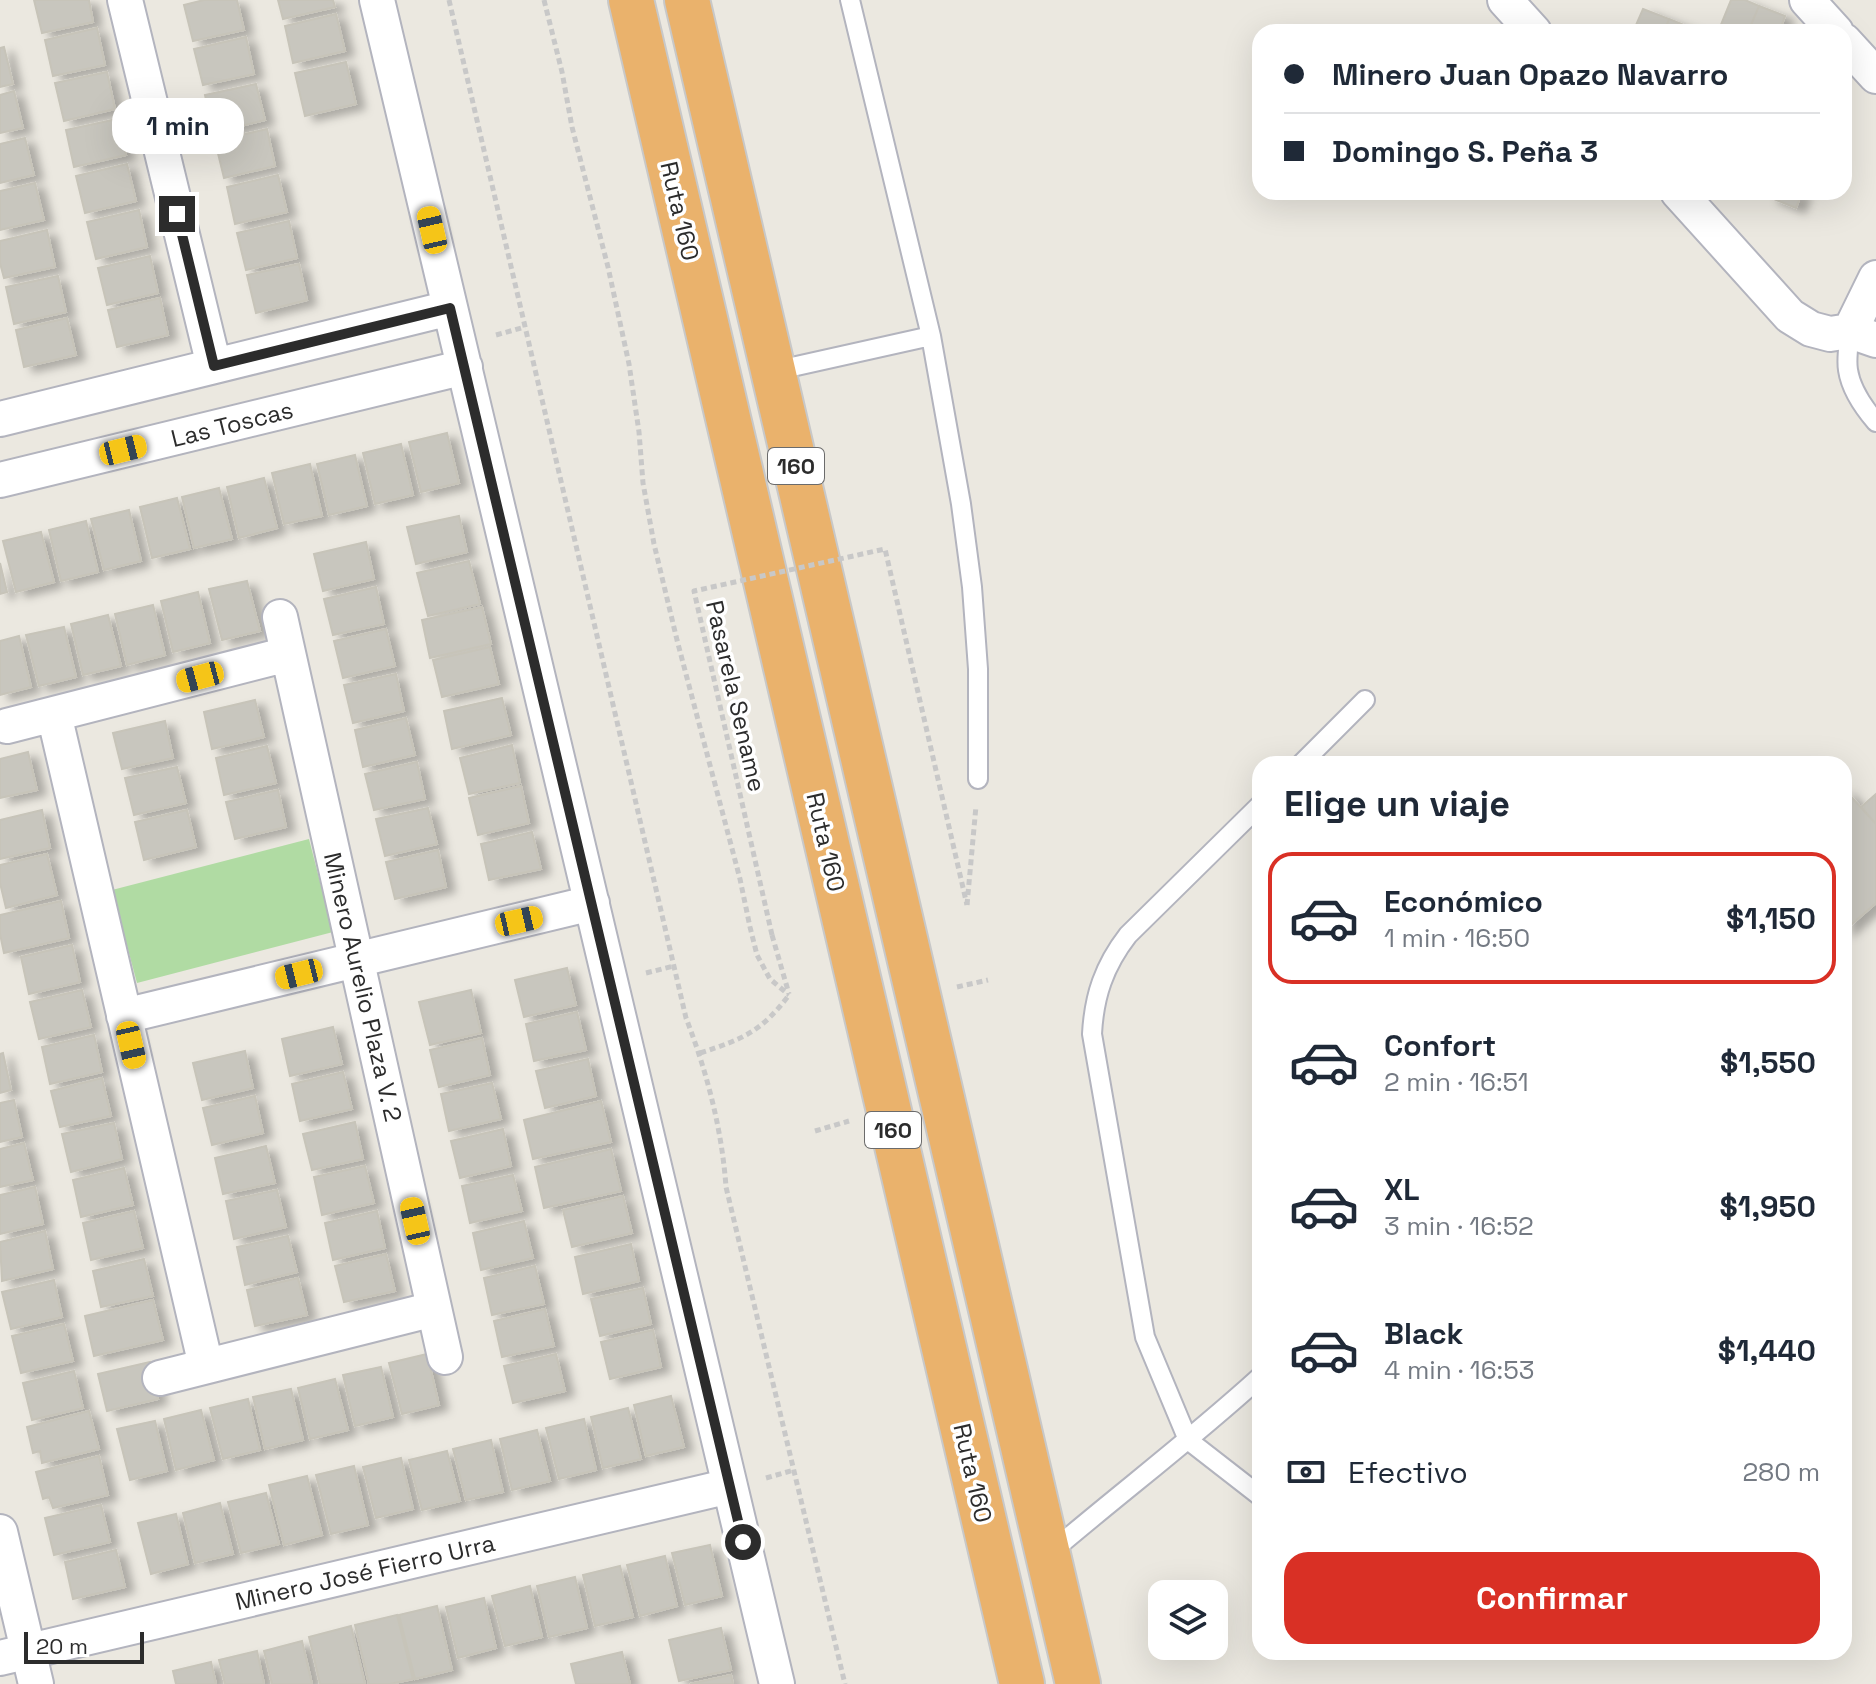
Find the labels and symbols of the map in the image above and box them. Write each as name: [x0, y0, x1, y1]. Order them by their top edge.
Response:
callout: 1 min: [111, 98, 243, 154]
street label: Ruta 160: [654, 158, 706, 264]
route end: [159, 196, 195, 232]
car: [415, 204, 449, 256]
street label: Las Toscas: [168, 394, 296, 454]
car: [97, 433, 149, 467]
road number: 160: [768, 448, 824, 484]
street label: Pasarela Sename: [699, 597, 773, 795]
car: [174, 659, 226, 695]
street label: Ruta 160: [800, 789, 852, 895]
street label: Minero Aurelio Plaza V. 2: [317, 849, 409, 1125]
car: [493, 904, 545, 938]
car: [273, 957, 325, 991]
car: [114, 1019, 148, 1071]
road number: 160: [865, 1112, 921, 1148]
car: [398, 1195, 432, 1247]
street label: Ruta 160: [947, 1420, 999, 1526]
route start: [725, 1524, 761, 1560]
street label: Minero José Fierro Urra: [232, 1527, 498, 1617]
scale bar: [24, 1628, 144, 1664]

